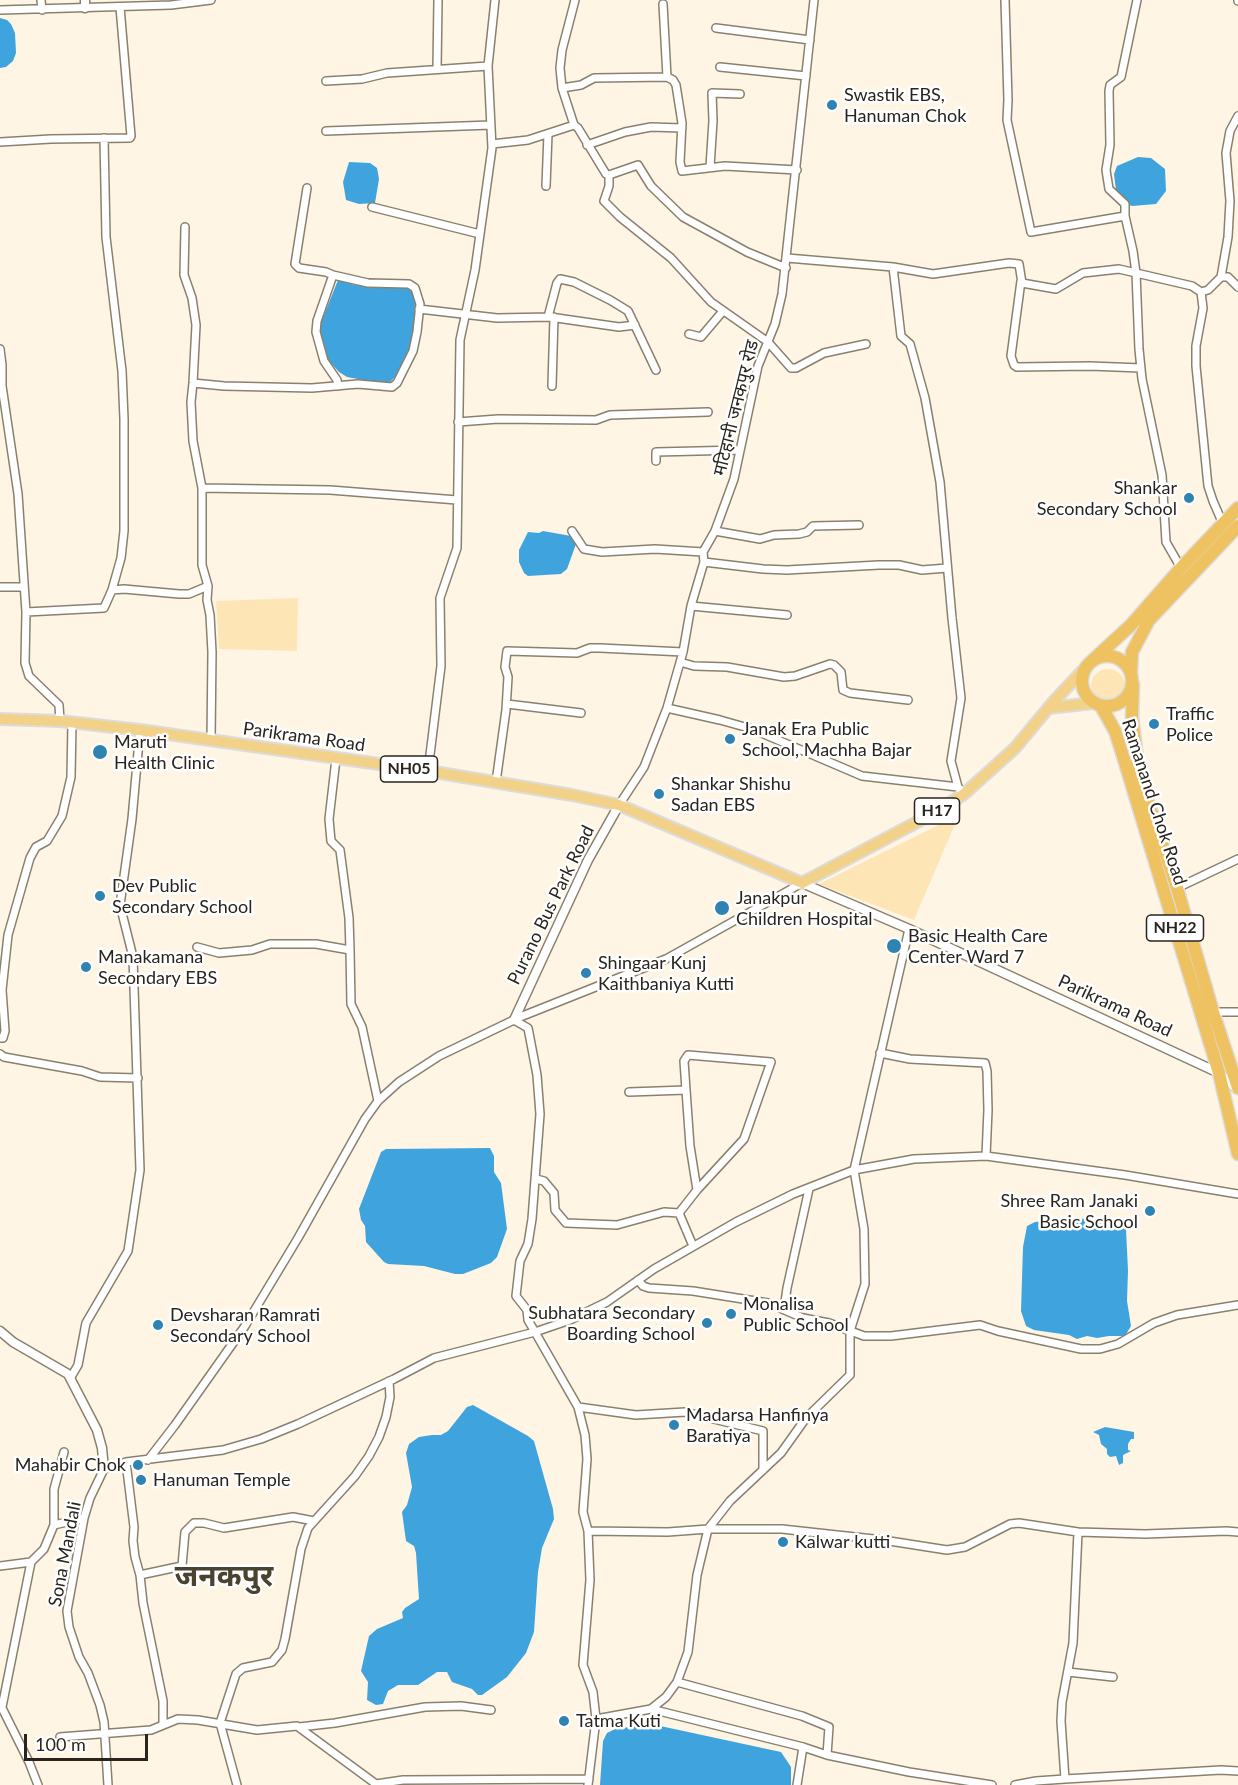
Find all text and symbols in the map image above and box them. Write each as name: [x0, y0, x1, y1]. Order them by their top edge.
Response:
place label: Swastik EBS, Hanuman Chok: [844, 84, 966, 127]
marker: Swastik EBS, Hanuman Chok: [825, 98, 839, 112]
street label: मटिहानी जनकपुर रोड: [709, 338, 763, 478]
place label: Shankar Secondary School: [1037, 477, 1177, 520]
marker: Shankar Secondary School: [1182, 491, 1196, 505]
place label: Traffic Police: [1166, 703, 1214, 746]
street label: Ramanand Chok Road: [1117, 716, 1191, 888]
marker: Traffic Police: [1147, 717, 1161, 731]
street label: Parikrama Road: [242, 718, 366, 756]
place label: Janak Era Public School, Machha Bajar: [742, 718, 912, 760]
place label: Maruti Health Clinic: [114, 731, 215, 774]
marker: Janak Era Public School, Machha Bajar: [723, 732, 737, 746]
marker: Maruti Health Clinic: [91, 743, 109, 761]
road number: NH05: [380, 756, 438, 782]
place label: Shankar Shishu Sadan EBS: [671, 773, 791, 816]
marker: Shankar Shishu Sadan EBS: [652, 787, 666, 801]
road number: H17: [914, 798, 960, 824]
street label: Purano Bus Park Road: [503, 822, 599, 988]
place label: Dev Public Secondary School: [112, 875, 252, 918]
place label: Janakpur Children Hospital: [736, 887, 873, 930]
marker: Dev Public Secondary School: [93, 889, 107, 903]
marker: Janakpur Children Hospital: [713, 899, 731, 917]
road number: NH22: [1146, 915, 1204, 941]
place label: Basic Health Care Center Ward 7: [908, 925, 1048, 968]
marker: Basic Health Care Center Ward 7: [885, 937, 903, 955]
place label: Manakamana Secondary EBS: [98, 946, 217, 988]
place label: Shingaar Kunj Kaithbaniya Kutti: [598, 952, 734, 994]
marker: Manakamana Secondary EBS: [79, 960, 93, 974]
marker: Shingaar Kunj Kaithbaniya Kutti: [579, 966, 593, 980]
street label: Parikrama Road: [1055, 970, 1175, 1042]
place label: Shree Ram Janaki Basic School: [1000, 1190, 1138, 1232]
marker: Shree Ram Janaki Basic School: [1143, 1204, 1157, 1218]
place label: Monalisa Public School: [743, 1293, 849, 1336]
place label: Subhatara Secondary Boarding School: [528, 1302, 695, 1344]
place label: Devsharan Ramrati Secondary School: [170, 1304, 320, 1346]
marker: Monalisa Public School: [724, 1307, 738, 1321]
marker: Subhatara Secondary Boarding School: [700, 1316, 714, 1330]
marker: Devsharan Ramrati Secondary School: [151, 1318, 165, 1332]
place label: Madarsa Hanfinya Baratiya: [686, 1404, 829, 1446]
marker: Madarsa Hanfinya Baratiya: [667, 1418, 681, 1432]
place label: Mahabir Chok: [15, 1454, 126, 1476]
marker: Mahabir Chok: [131, 1458, 145, 1472]
place label: Hanuman Temple: [153, 1469, 290, 1491]
marker: Hanuman Temple: [134, 1473, 148, 1487]
street label: Sona Mandali: [44, 1500, 86, 1608]
place label: Kalwar kutti: [795, 1531, 890, 1553]
marker: Kalwar kutti: [776, 1535, 790, 1549]
district label: जनकपुर: [175, 1558, 273, 1594]
place label: Tatma Kuti: [576, 1710, 661, 1732]
marker: Tatma Kuti: [557, 1714, 571, 1728]
scale bar: [27, 1722, 152, 1760]
text: 100 m: [35, 1733, 86, 1755]

